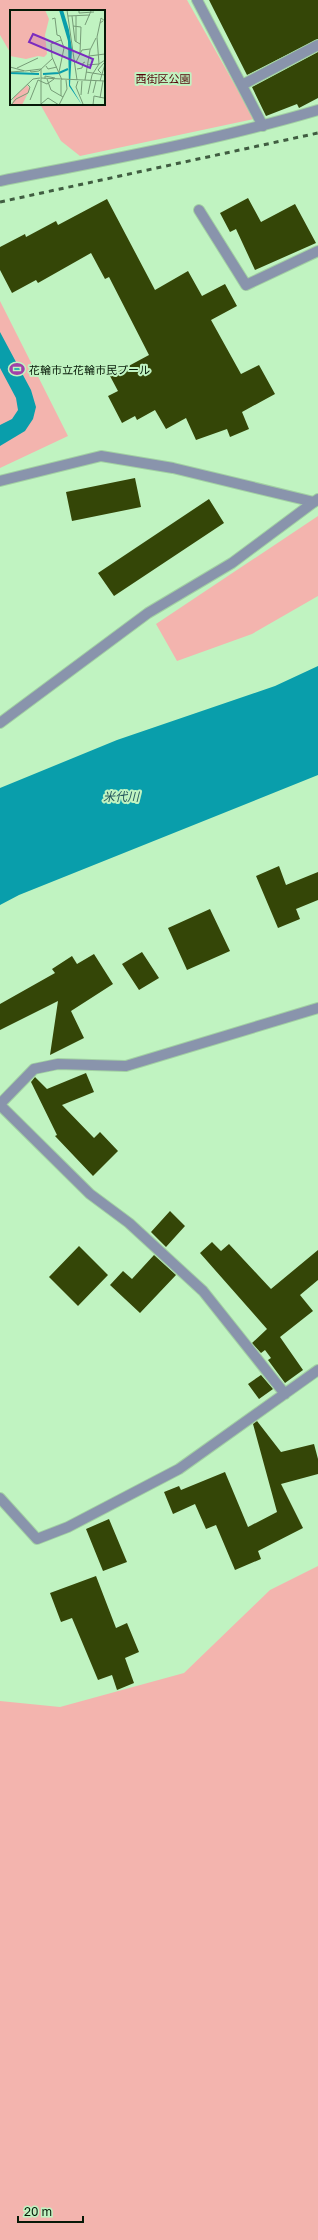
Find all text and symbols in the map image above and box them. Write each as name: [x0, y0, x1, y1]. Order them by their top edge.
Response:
inset map: [10, 10, 105, 105]
park label: 西街区公園: [136, 72, 191, 85]
sports icon: 花輪市立花輪市民プール: [8, 360, 26, 378]
place label: 花輪市立花輪市民プール: [29, 363, 150, 376]
water label: 米代川: [103, 789, 141, 804]
scale bar: [18, 2198, 83, 2224]
text: 20 m: [24, 2204, 52, 2219]

